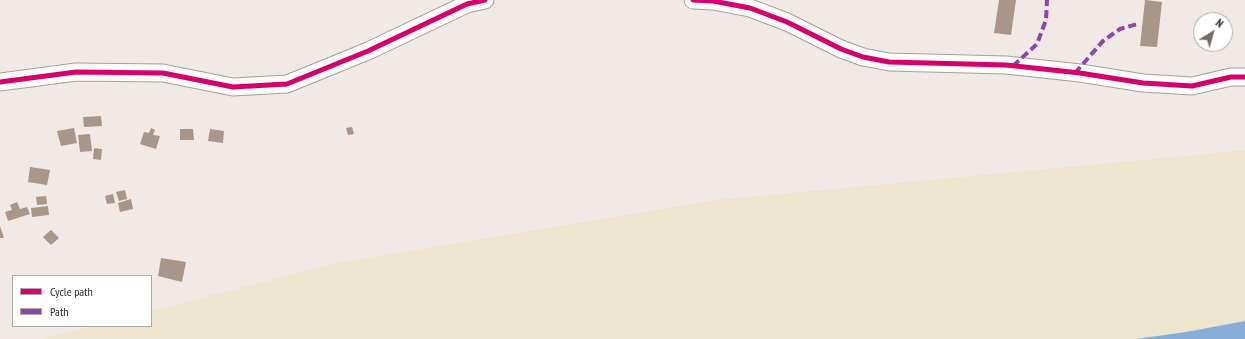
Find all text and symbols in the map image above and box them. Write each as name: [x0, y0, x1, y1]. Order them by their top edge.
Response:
north arrow: [1193, 12, 1233, 52]
text: N: [1213, 16, 1226, 31]
legend: [12, 275, 152, 327]
text: Cycle path: [50, 284, 93, 299]
text: Path: [50, 304, 68, 319]

